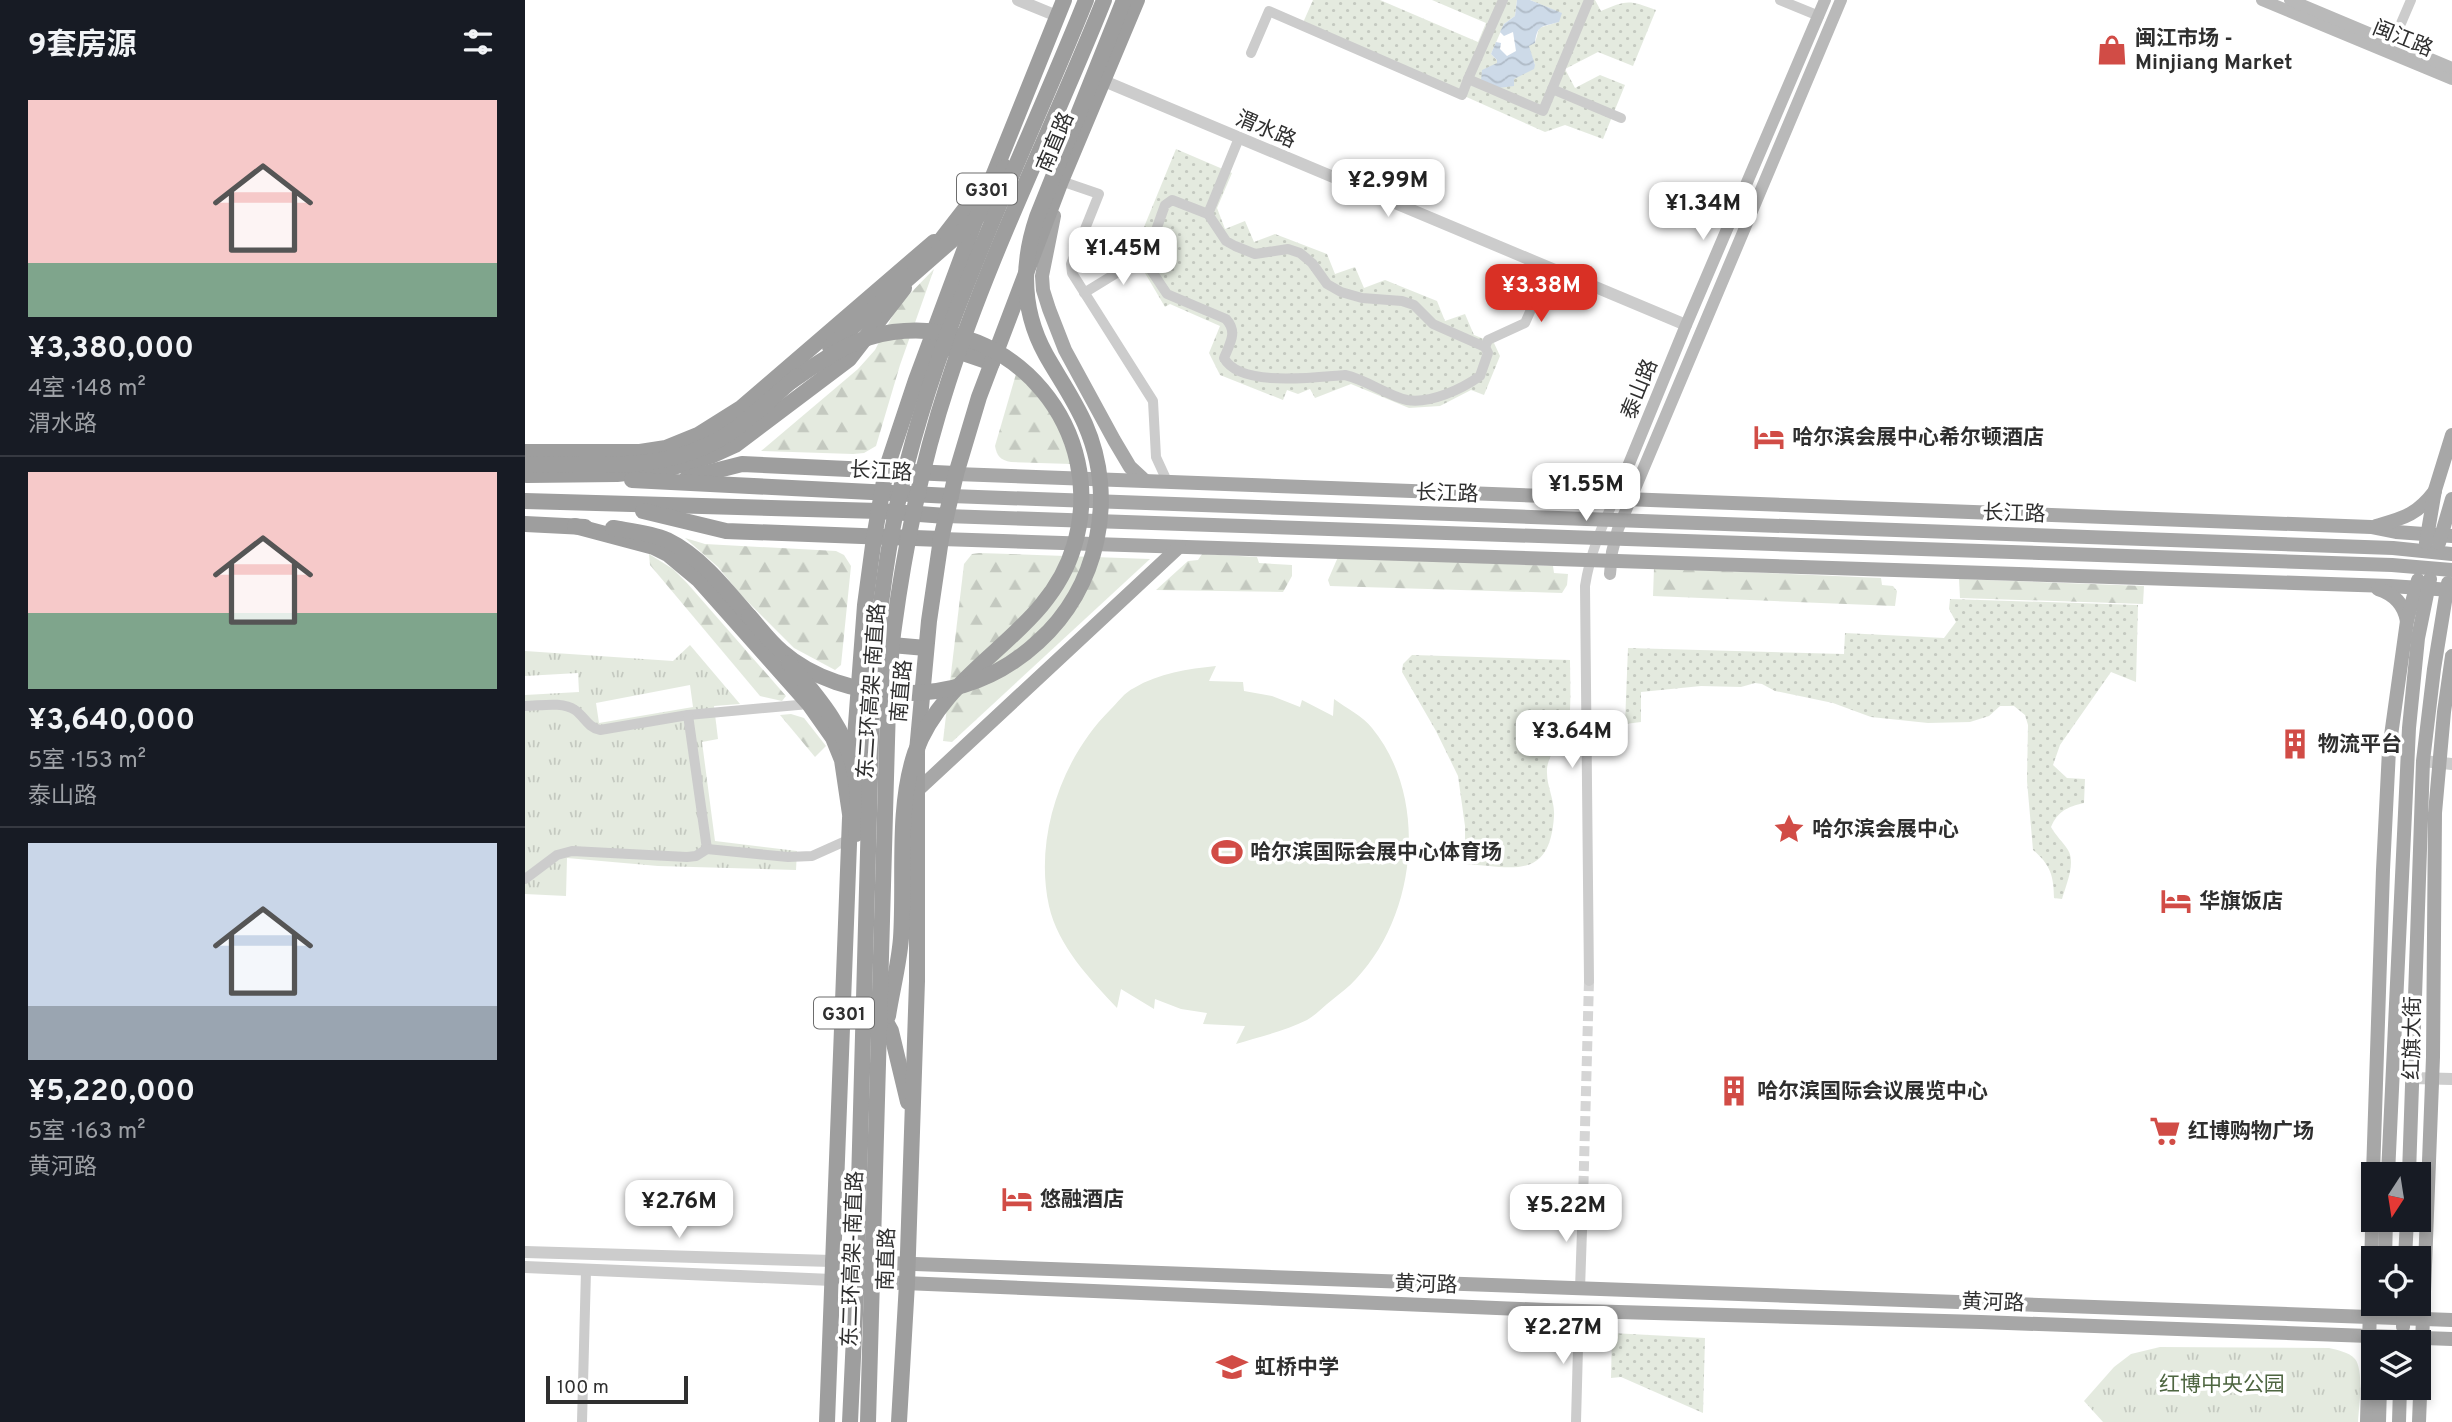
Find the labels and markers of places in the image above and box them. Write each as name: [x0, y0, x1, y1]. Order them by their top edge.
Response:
place label: 闽江市场 - Minjiang Market: [2135, 26, 2293, 77]
shop icon: 闽江市场 - Minjiang Market: [2095, 33, 2129, 67]
pin: ¥2.99M: [1331, 160, 1445, 219]
pin: ¥1.34M: [1646, 182, 1760, 242]
pin: ¥1.45M: [1066, 228, 1180, 287]
pin: ¥3.38M: [1484, 264, 1598, 324]
hotel icon: 哈尔滨会展中心希尔顿酒店: [1752, 420, 1786, 454]
place label: 哈尔滨会展中心希尔顿酒店: [1792, 425, 2044, 452]
pin: ¥1.55M: [1529, 463, 1643, 523]
pin: ¥3.64M: [1515, 710, 1629, 770]
building icon: 物流平台: [2278, 727, 2312, 761]
place label: 物流平台: [2318, 732, 2402, 759]
place icon: 哈尔滨会展中心: [1772, 812, 1806, 846]
place label: 哈尔滨会展中心: [1812, 817, 1959, 844]
sports icon: 哈尔滨国际会展中心体育场: [1210, 835, 1244, 869]
place label: 哈尔滨国际会展中心体育场: [1250, 840, 1502, 867]
hotel icon: 华旗饭店: [2159, 884, 2193, 918]
place label: 华旗饭店: [2199, 889, 2283, 916]
building icon: 哈尔滨国际会议展览中心: [1717, 1074, 1751, 1108]
place label: 哈尔滨国际会议展览中心: [1757, 1079, 1988, 1106]
supermarket icon: 红博购物广场: [2148, 1114, 2182, 1148]
place label: 红博购物广场: [2188, 1119, 2314, 1146]
pin: ¥2.76M: [622, 1180, 736, 1240]
hotel icon: 悠融酒店: [1000, 1182, 1034, 1216]
pin: ¥5.22M: [1509, 1184, 1623, 1244]
place label: 悠融酒店: [1040, 1187, 1124, 1214]
pin: ¥2.27M: [1506, 1306, 1620, 1366]
school or university icon: 虹桥中学: [1215, 1350, 1249, 1384]
place label: 虹桥中学: [1255, 1355, 1339, 1382]

